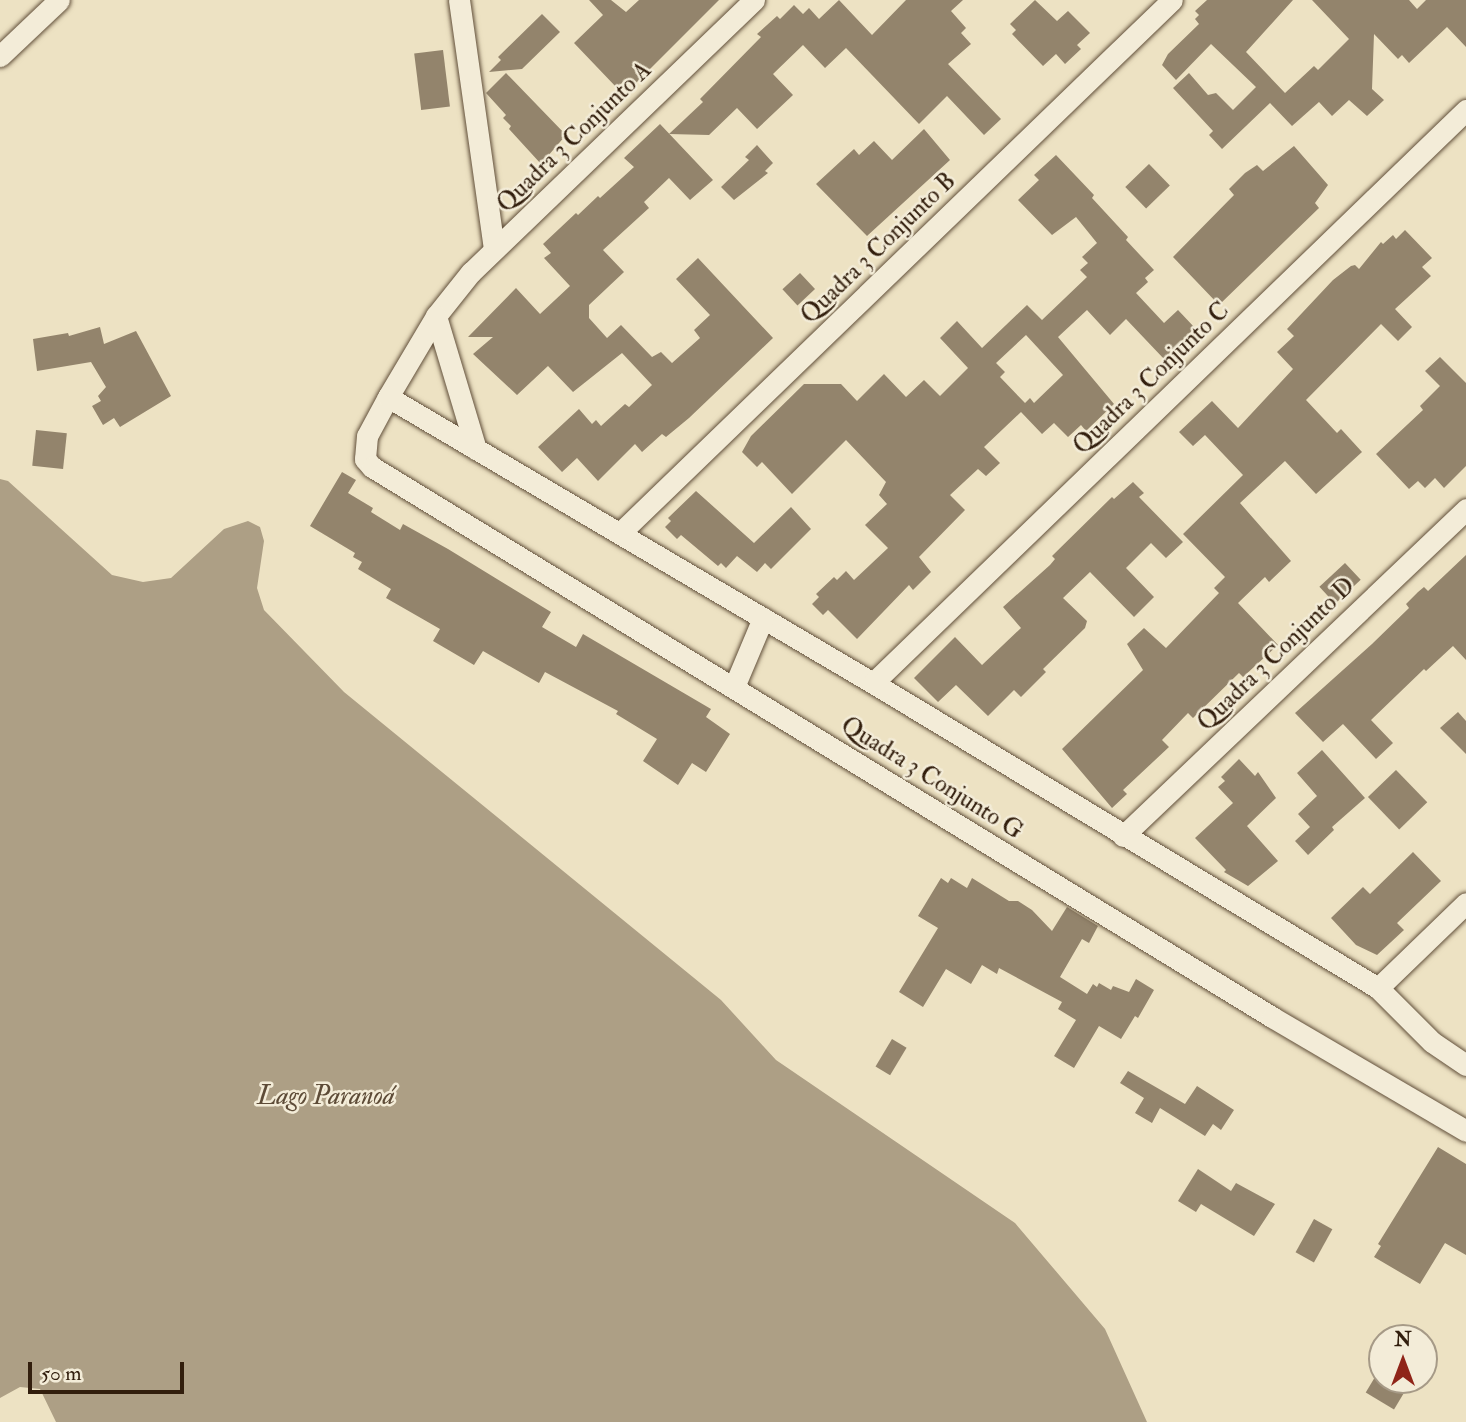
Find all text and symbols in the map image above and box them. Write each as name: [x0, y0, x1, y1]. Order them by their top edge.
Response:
street label: Quadra 3 Conjunto A: [491, 56, 657, 218]
street label: Quadra 3 Conjunto B: [795, 167, 961, 329]
street label: Quadra 3 Conjunto C: [1067, 296, 1235, 460]
street label: Quadra 3 Conjunto D: [1191, 571, 1361, 737]
street label: Quadra 3 Conjunto G: [836, 711, 1028, 845]
water label: Lago Paranoá: [257, 1081, 395, 1113]
north arrow: [1368, 1324, 1438, 1394]
text: N: [1394, 1328, 1412, 1352]
scale bar: [32, 1348, 187, 1392]
text: 50 m: [41, 1360, 82, 1387]

